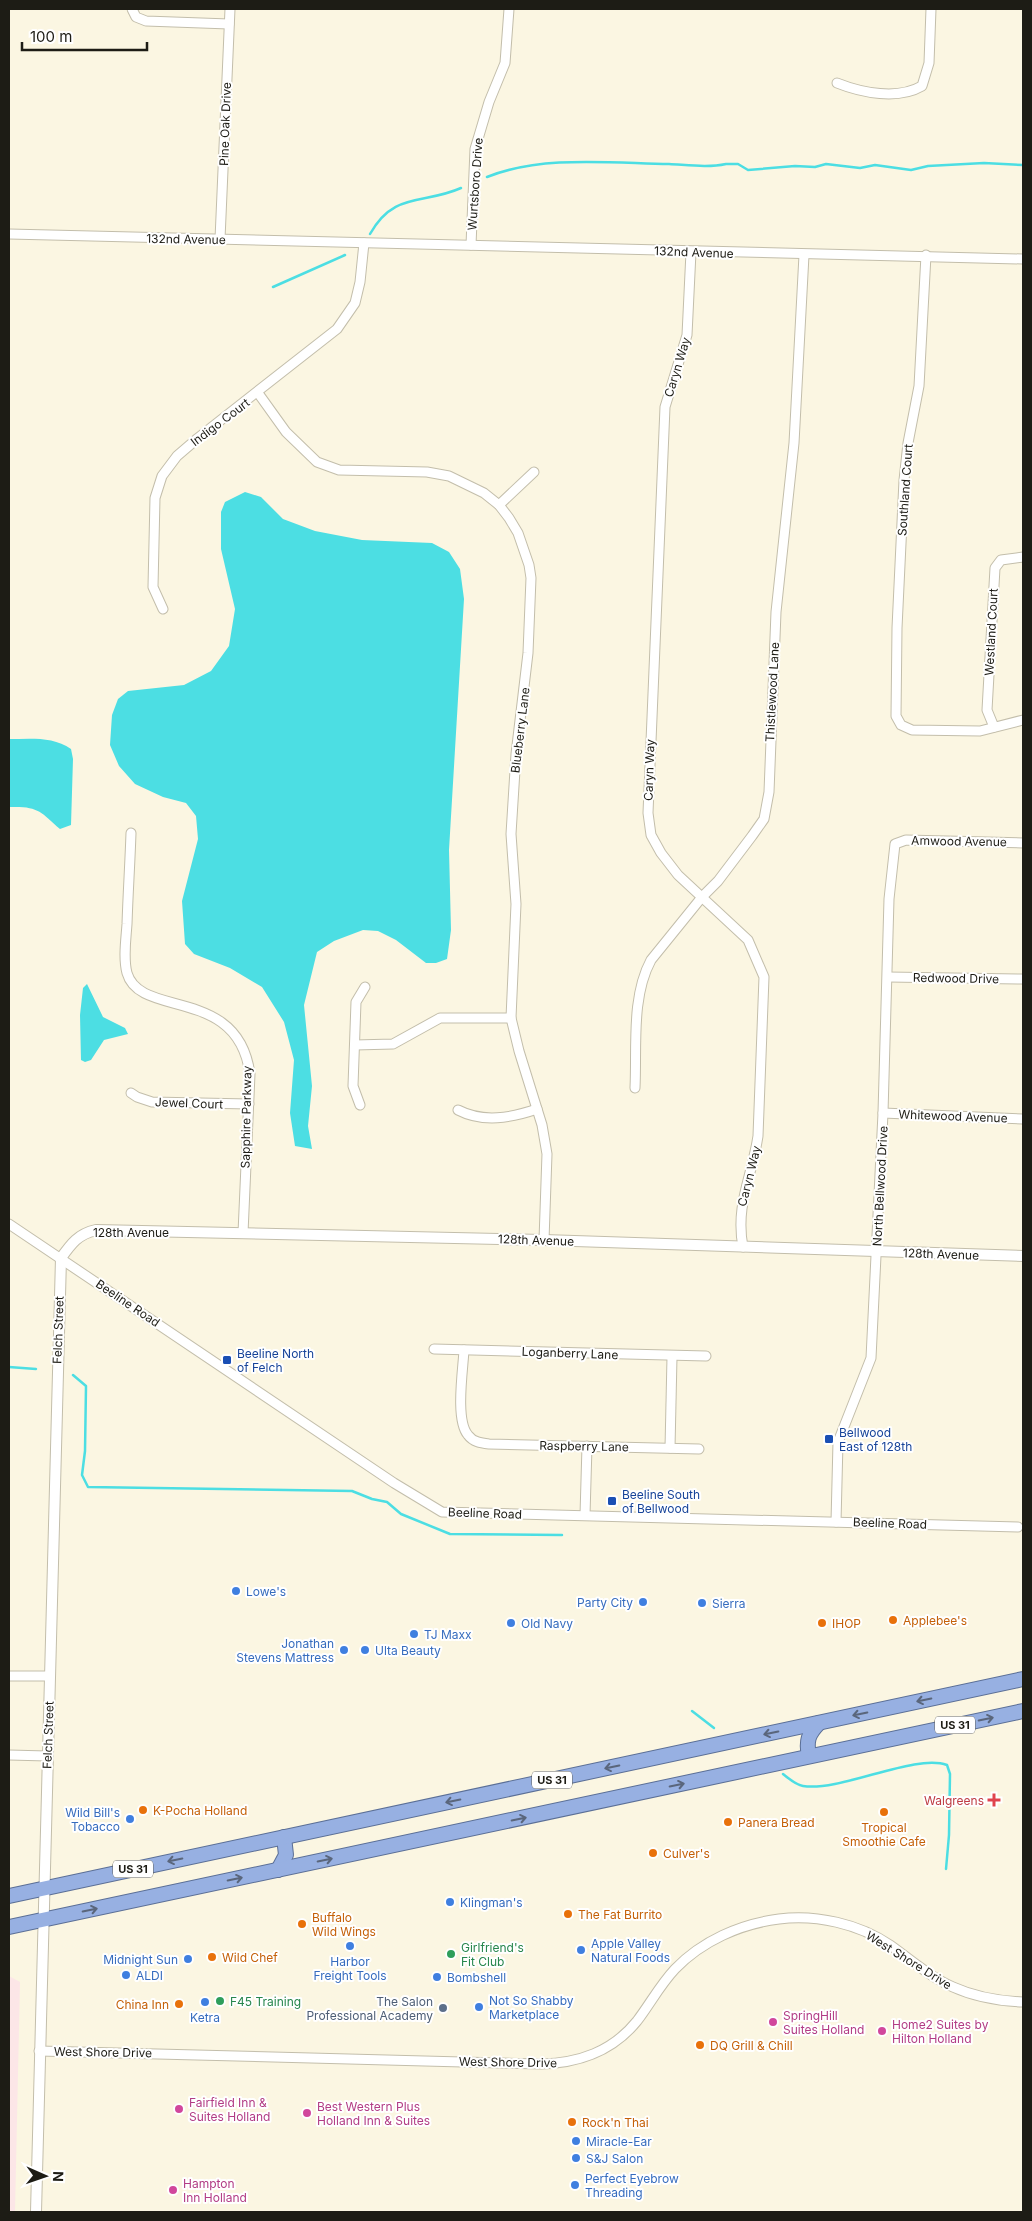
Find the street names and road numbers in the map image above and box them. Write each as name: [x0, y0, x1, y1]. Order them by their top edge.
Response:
street label: Pine Oak Drive: [216, 82, 234, 166]
street label: Wurtsboro Drive: [464, 137, 486, 231]
street label: 132nd Avenue: [146, 231, 226, 247]
street label: 132nd Avenue: [654, 243, 734, 261]
street label: Caryn Way: [661, 335, 693, 399]
street label: Indigo Court: [187, 395, 253, 449]
street label: Southland Court: [894, 443, 916, 536]
street label: Westland Court: [981, 588, 1001, 676]
street label: Thistlewood Lane: [762, 642, 782, 742]
street label: Blueberry Lane: [507, 686, 533, 774]
street label: Caryn Way: [640, 739, 658, 801]
street label: Amwood Avenue: [911, 833, 1007, 849]
street label: Redwood Drive: [913, 970, 999, 986]
street label: Sapphire Parkway: [238, 1065, 254, 1168]
street label: Jewel Court: [155, 1094, 223, 1112]
street label: Whitewood Avenue: [898, 1107, 1008, 1125]
street label: North Bellwood Drive: [869, 1125, 891, 1247]
street label: Caryn Way: [734, 1144, 764, 1208]
street label: 128th Avenue: [93, 1225, 169, 1240]
street label: 128th Avenue: [498, 1231, 574, 1249]
street label: 128th Avenue: [903, 1245, 979, 1263]
street label: Beeline Road: [93, 1276, 163, 1330]
street label: Felch Street: [49, 1296, 67, 1364]
street label: Loganberry Lane: [521, 1344, 619, 1362]
street label: Raspberry Lane: [539, 1438, 629, 1454]
street label: Beeline Road: [448, 1504, 522, 1522]
street label: Beeline Road: [853, 1514, 927, 1532]
street label: Felch Street: [39, 1701, 57, 1769]
road number: US 31: [935, 1716, 975, 1734]
road number: US 31: [532, 1772, 572, 1788]
road number: US 31: [113, 1860, 153, 1878]
street label: West Shore Drive: [863, 1928, 955, 1992]
street label: West Shore Drive: [54, 2044, 152, 2060]
street label: West Shore Drive: [459, 2054, 557, 2070]

